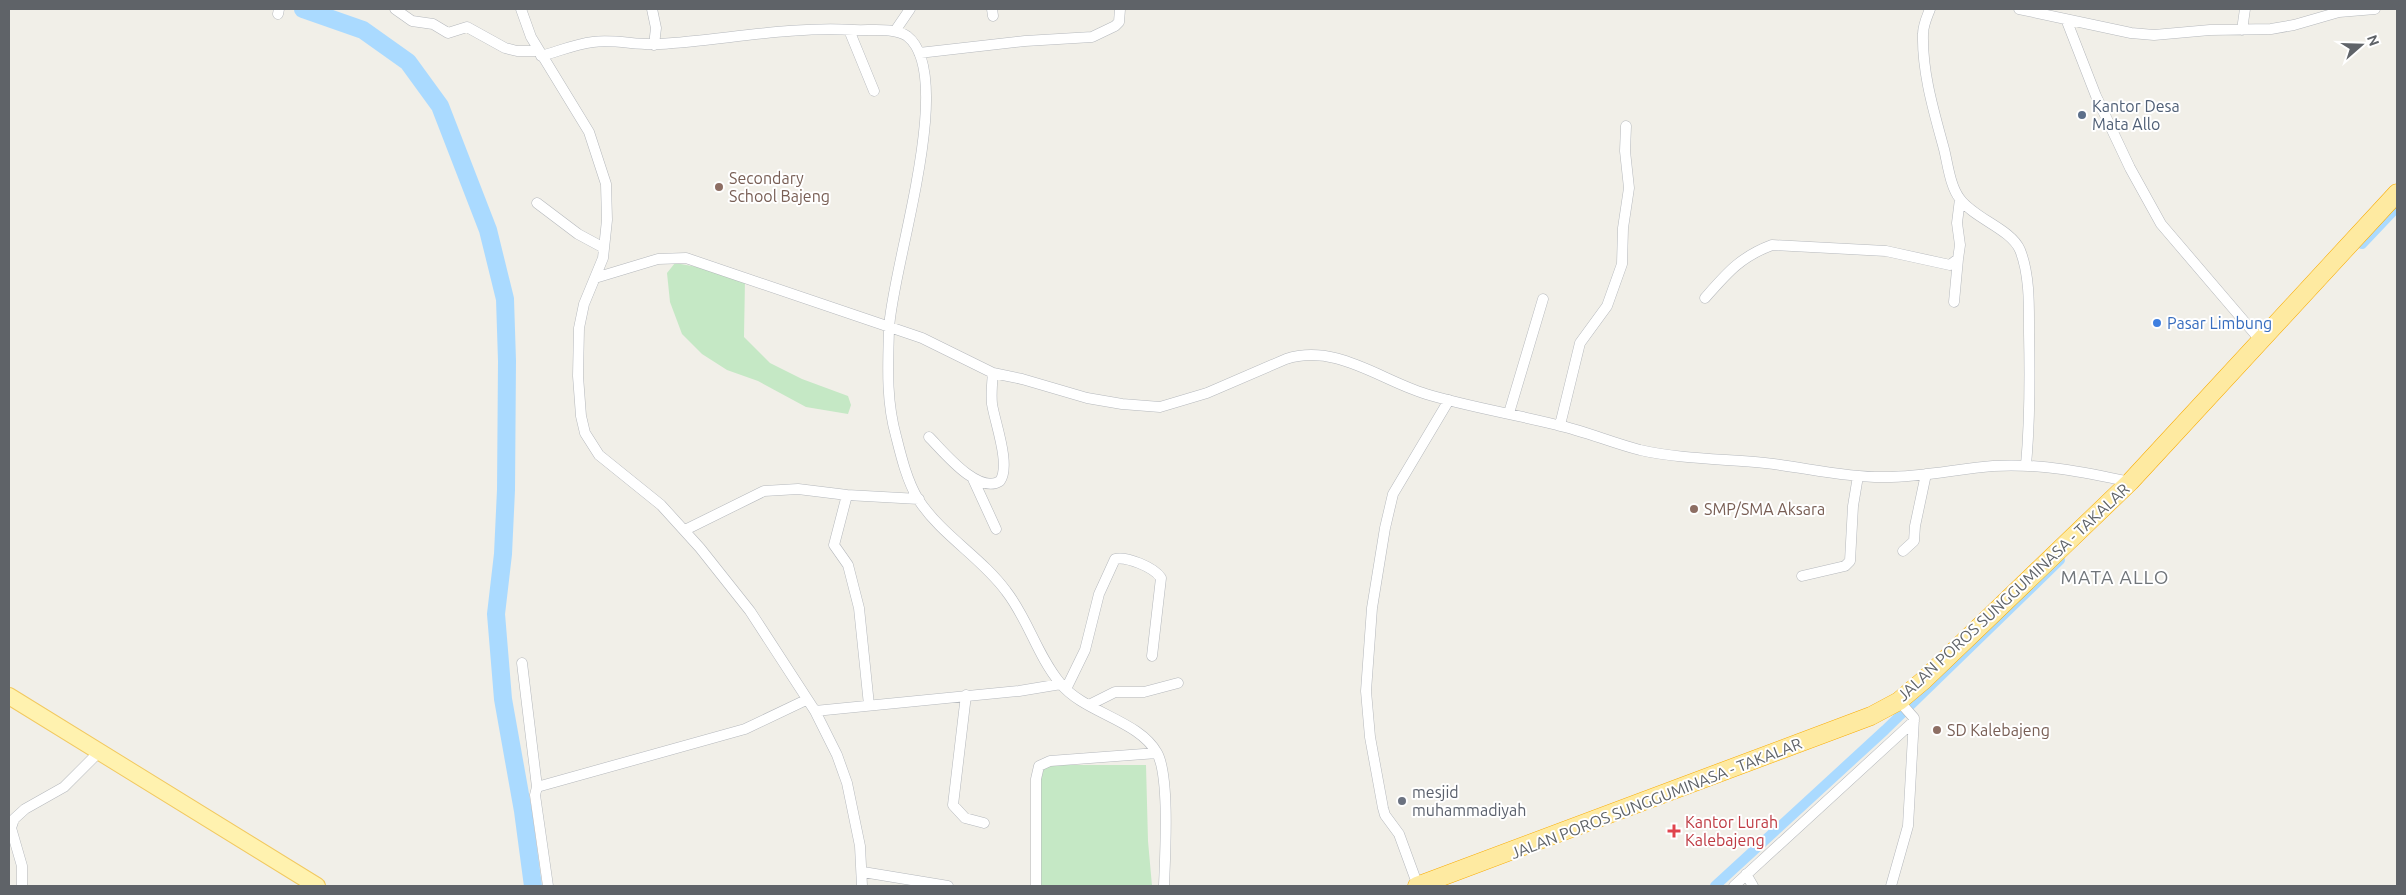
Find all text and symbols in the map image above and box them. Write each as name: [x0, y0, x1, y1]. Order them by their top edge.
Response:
north arrow: [2336, 20, 2386, 70]
text: N: [2364, 33, 2383, 48]
place label: Kantor Desa Mata Allo: [2092, 97, 2180, 133]
marker: Kantor Desa Mata Allo: [2076, 109, 2088, 121]
place label: Secondary School Bajeng: [729, 169, 830, 205]
marker: Secondary School Bajeng: [713, 181, 725, 193]
place label: Pasar Limbung: [2167, 314, 2272, 332]
marker: Pasar Limbung: [2151, 317, 2163, 329]
street label: JALAN POROS SUNGGUMINASA - TAKALAR: [1893, 480, 2133, 704]
place label: SMP/SMA Aksara: [1704, 500, 1825, 518]
marker: SMP/SMA Aksara: [1688, 503, 1700, 515]
district label: MATA ALLO: [2061, 566, 2169, 588]
place label: SD Kalebajeng: [1947, 721, 2050, 739]
marker: SD Kalebajeng: [1931, 724, 1943, 736]
street label: JALAN POROS SUNGGUMINASA - TAKALAR: [1508, 734, 1804, 862]
place label: mesjid muhammadiyah: [1412, 783, 1526, 819]
marker: mesjid muhammadiyah: [1396, 795, 1408, 807]
place label: Kantor Lurah Kalebajeng: [1685, 813, 1778, 849]
marker: Kantor Lurah Kalebajeng: [1667, 824, 1681, 838]

